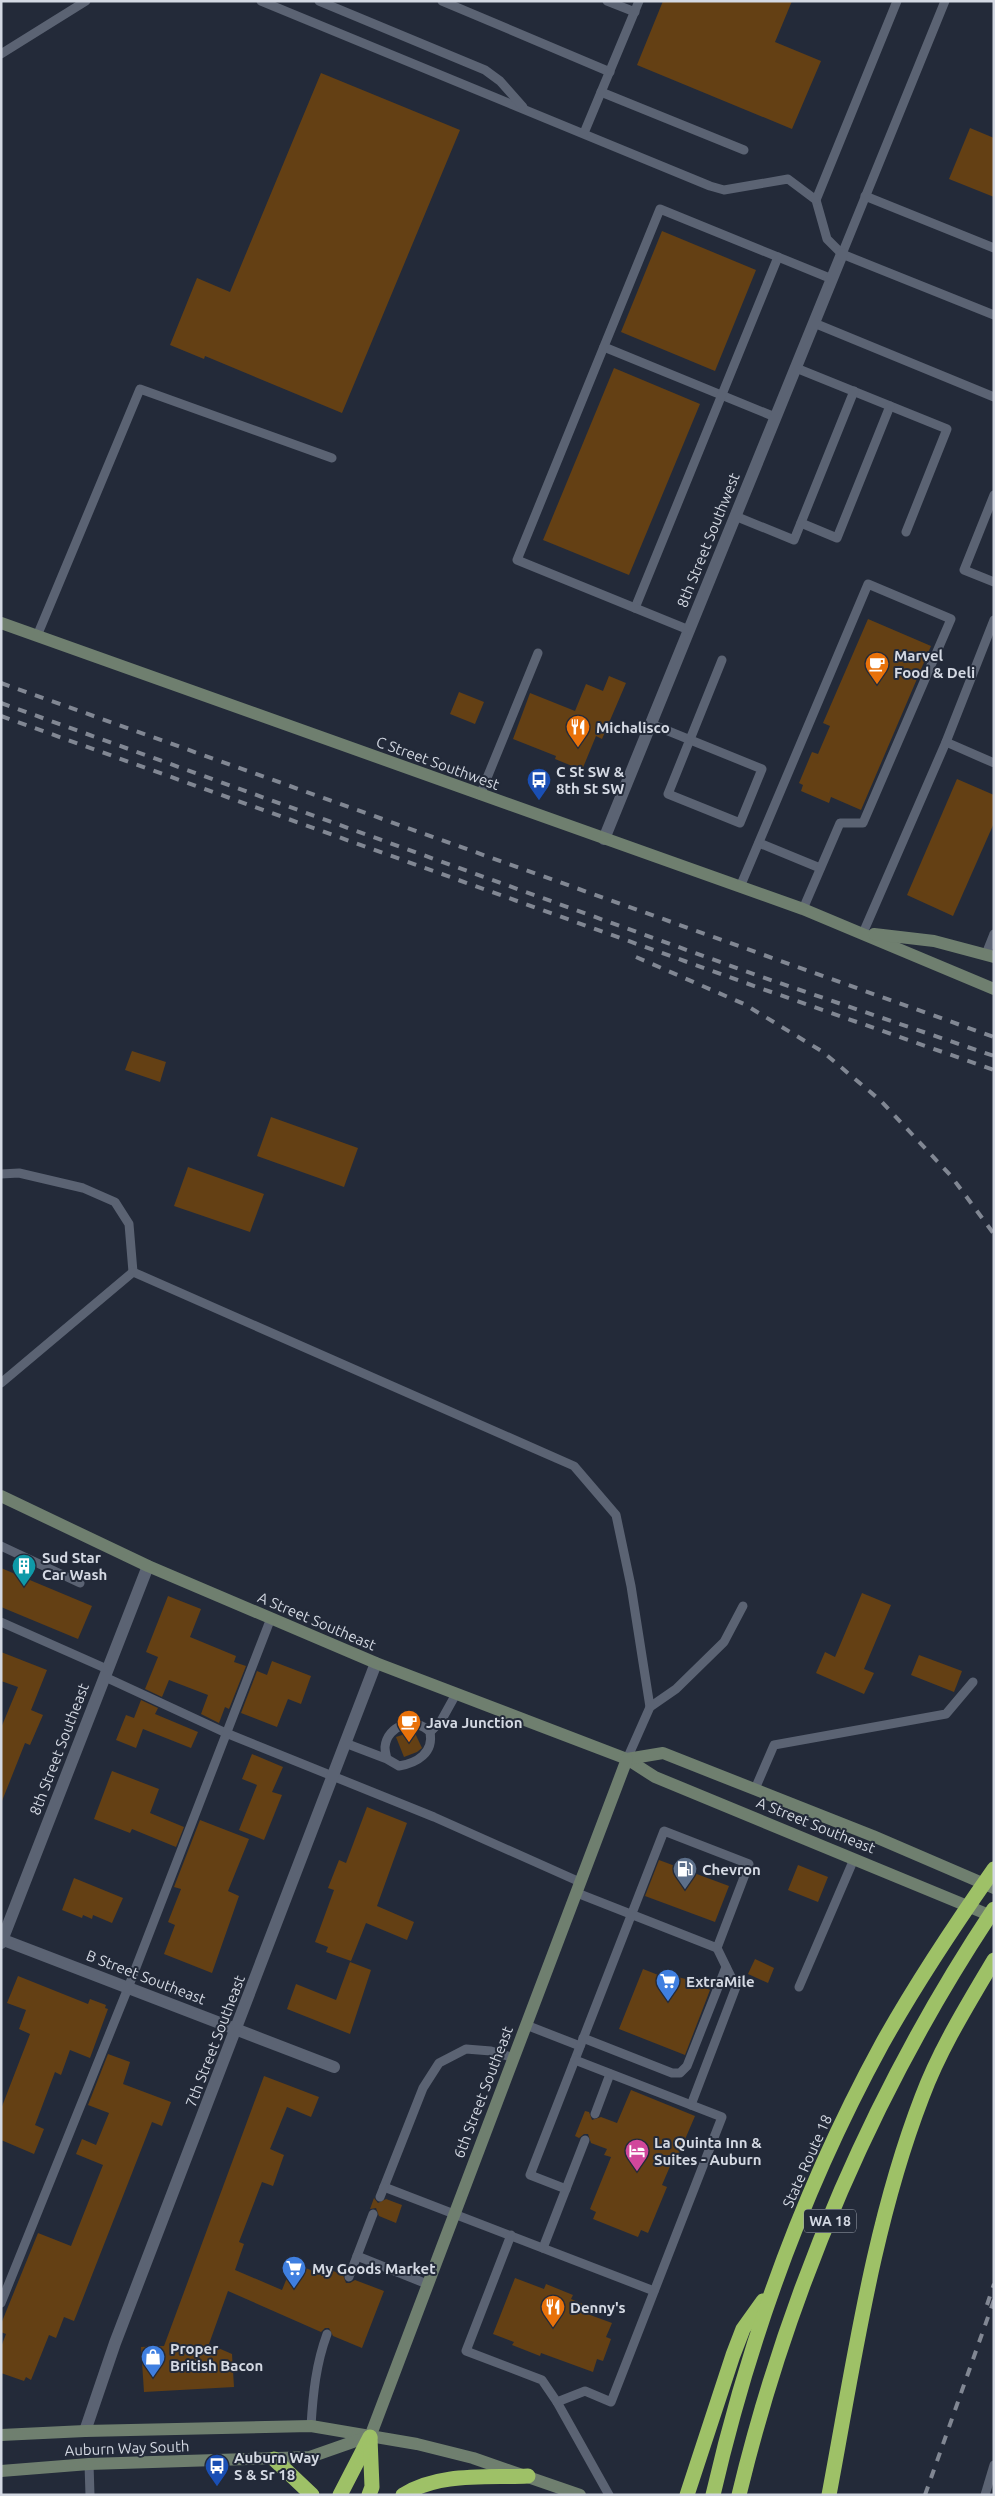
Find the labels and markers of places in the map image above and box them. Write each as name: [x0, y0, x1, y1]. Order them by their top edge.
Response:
place label: Marvel Food & Deli: [894, 647, 975, 681]
cafe icon: Marvel Food & Deli: [864, 651, 890, 685]
restaurant icon: Michalisco: [565, 714, 591, 748]
place label: Michalisco: [596, 719, 670, 736]
place label: C St SW & 8th St SW: [556, 763, 625, 797]
bus stop icon: C St SW & 8th St SW: [526, 767, 552, 801]
place label: Sud Star Car Wash: [42, 1549, 107, 1583]
building icon: Sud Star Car Wash: [11, 1553, 37, 1587]
cafe icon: Java Junction: [396, 1709, 422, 1743]
place label: Java Junction: [426, 1714, 523, 1731]
fuel station icon: Chevron: [672, 1856, 698, 1890]
place label: Chevron: [702, 1861, 761, 1878]
supermarket icon: ExtraMile: [655, 1968, 681, 2002]
place label: ExtraMile: [686, 1973, 755, 1990]
place label: La Quinta Inn & Suites - Auburn: [654, 2134, 762, 2168]
hotel icon: La Quinta Inn & Suites - Auburn: [624, 2138, 650, 2172]
supermarket icon: My Goods Market: [281, 2255, 307, 2289]
place label: My Goods Market: [312, 2260, 436, 2277]
restaurant icon: Denny's: [540, 2294, 566, 2328]
place label: Denny's: [570, 2299, 626, 2316]
place label: Proper British Bacon: [170, 2340, 263, 2374]
shop icon: Proper British Bacon: [140, 2344, 166, 2378]
place label: Auburn Way S & Sr 18: [234, 2449, 319, 2483]
bus stop icon: Auburn Way S & Sr 18: [204, 2453, 230, 2487]

